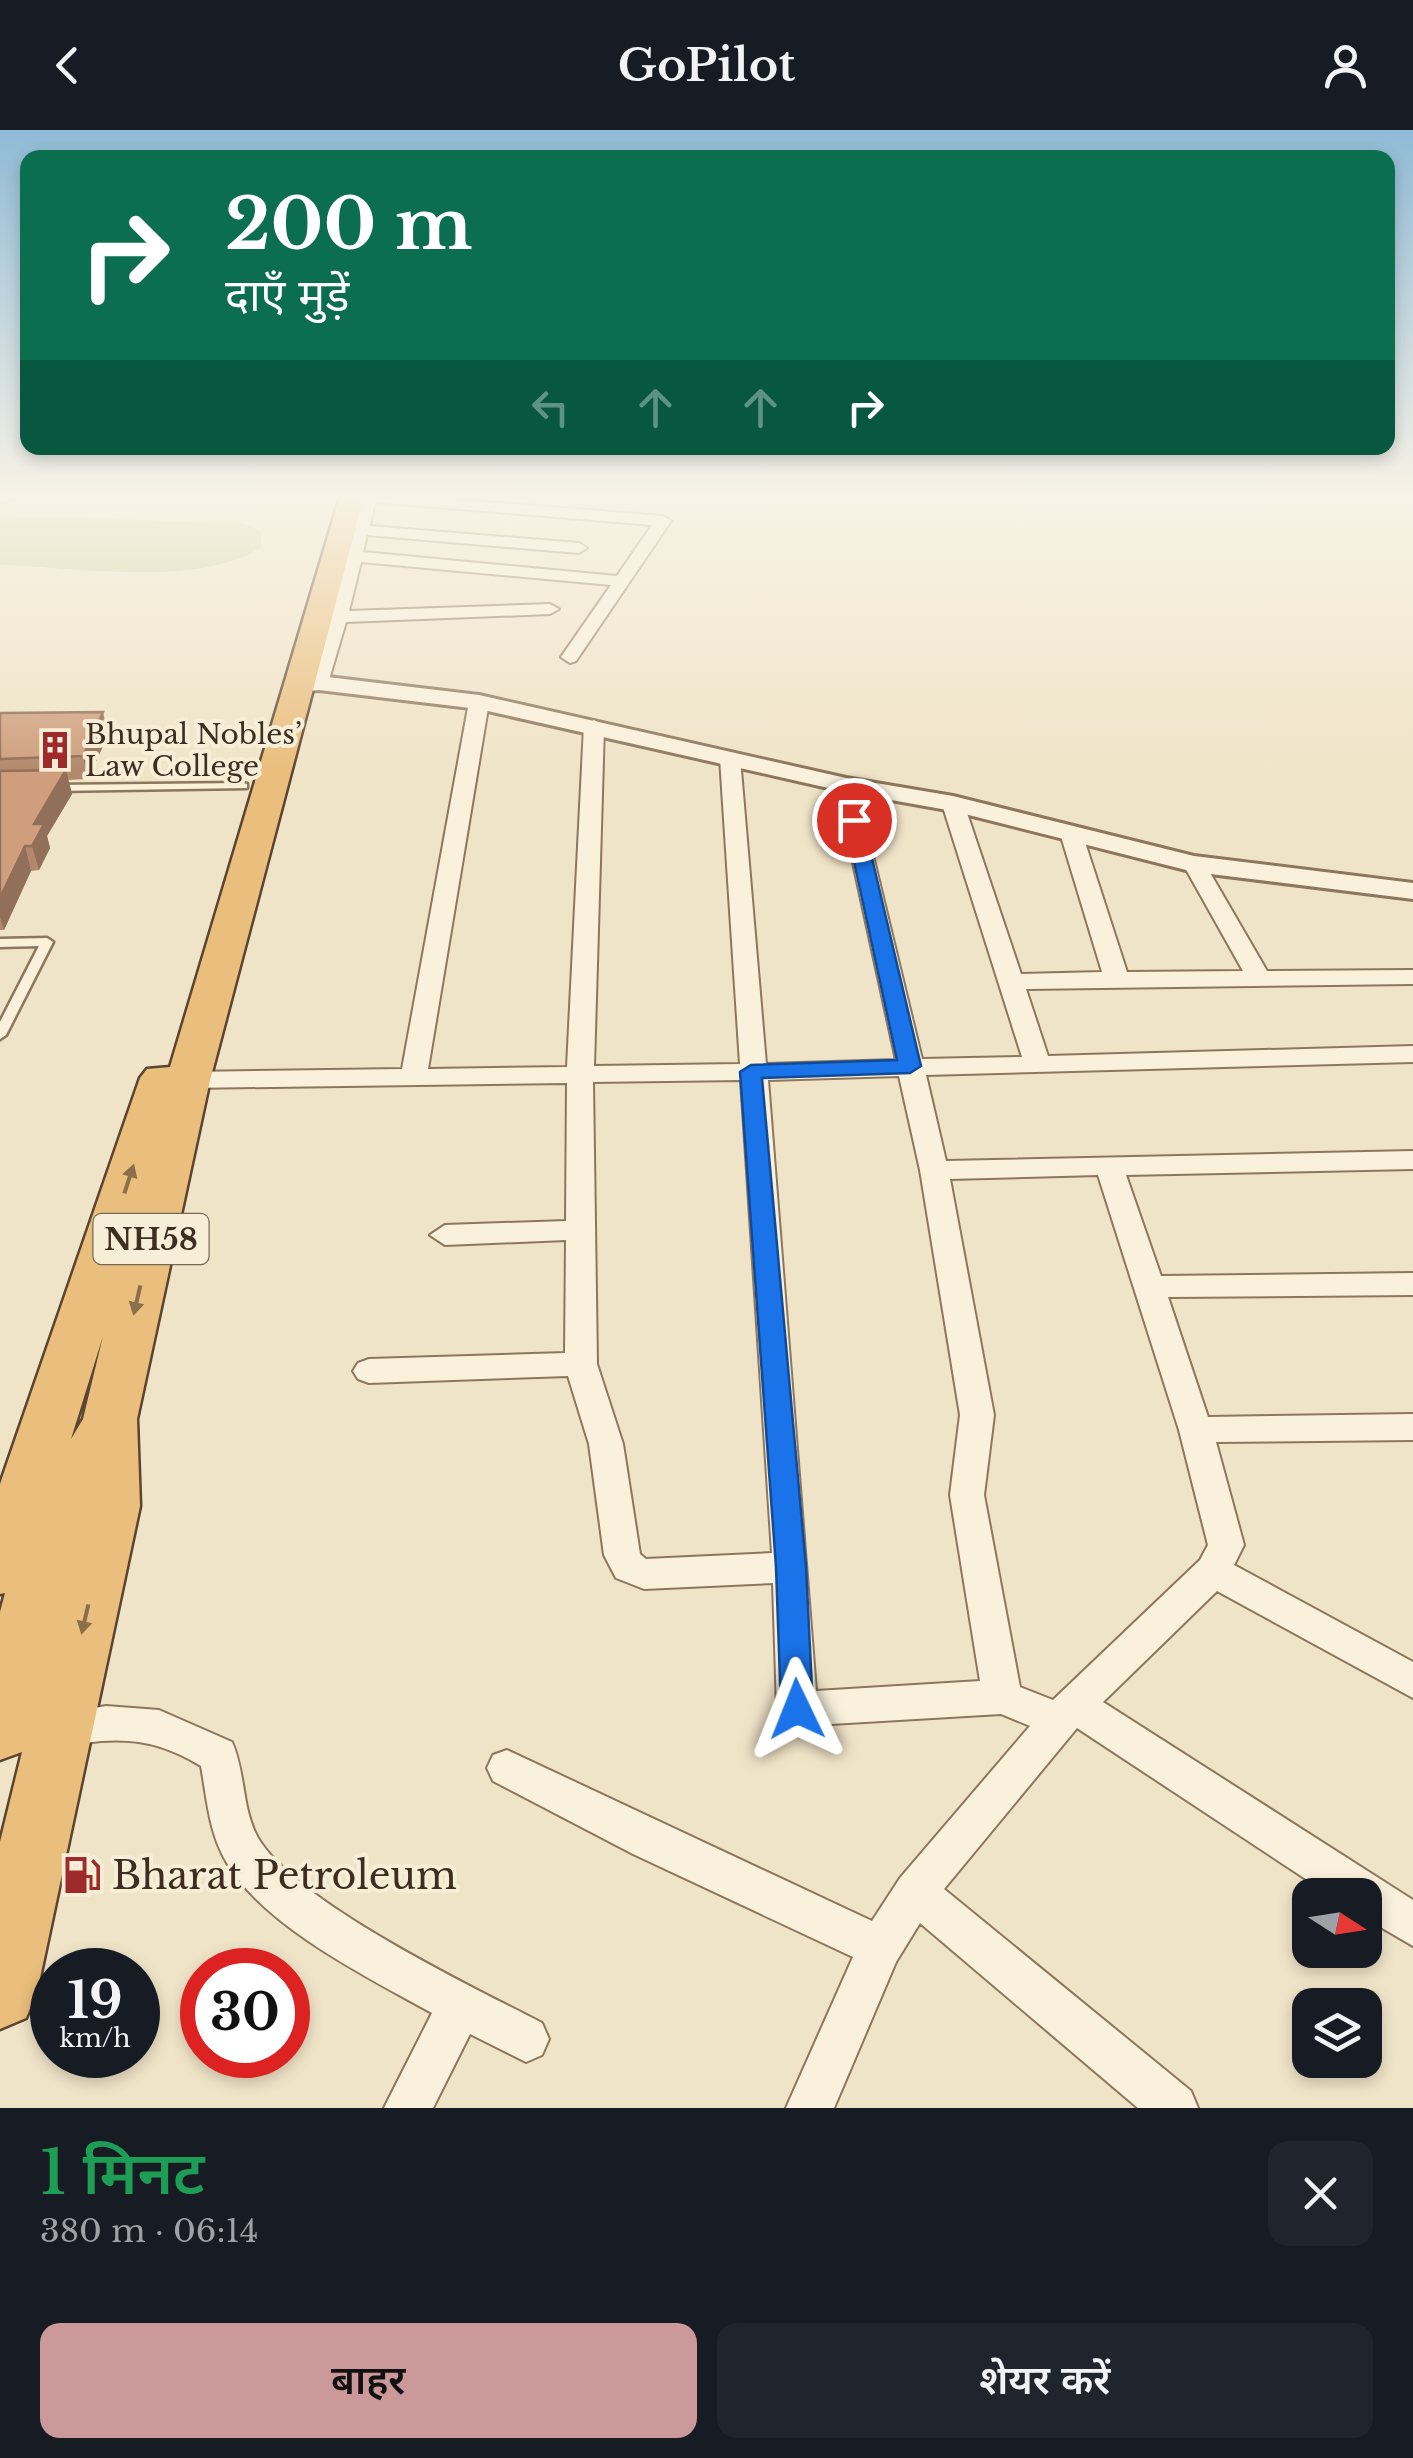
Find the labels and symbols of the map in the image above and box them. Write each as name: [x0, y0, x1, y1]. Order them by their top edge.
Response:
place label: Bhupal Nobles’ Law College: [85, 717, 302, 784]
building icon: Bhupal Nobles’ Law College: [34, 729, 76, 771]
pin: [812, 778, 897, 863]
one-way arrow: [123, 1163, 138, 1193]
road number: NH58: [94, 1214, 208, 1264]
one-way arrow: [129, 1285, 144, 1316]
one-way arrow: [77, 1604, 92, 1635]
position arrow: [745, 1657, 849, 1761]
place label: Bharat Petroleum: [112, 1852, 457, 1899]
fuel station icon: Bharat Petroleum: [61, 1854, 103, 1896]
north arrow: [1292, 1878, 1382, 1968]
speed limit sign: 30: [180, 1948, 310, 2078]

